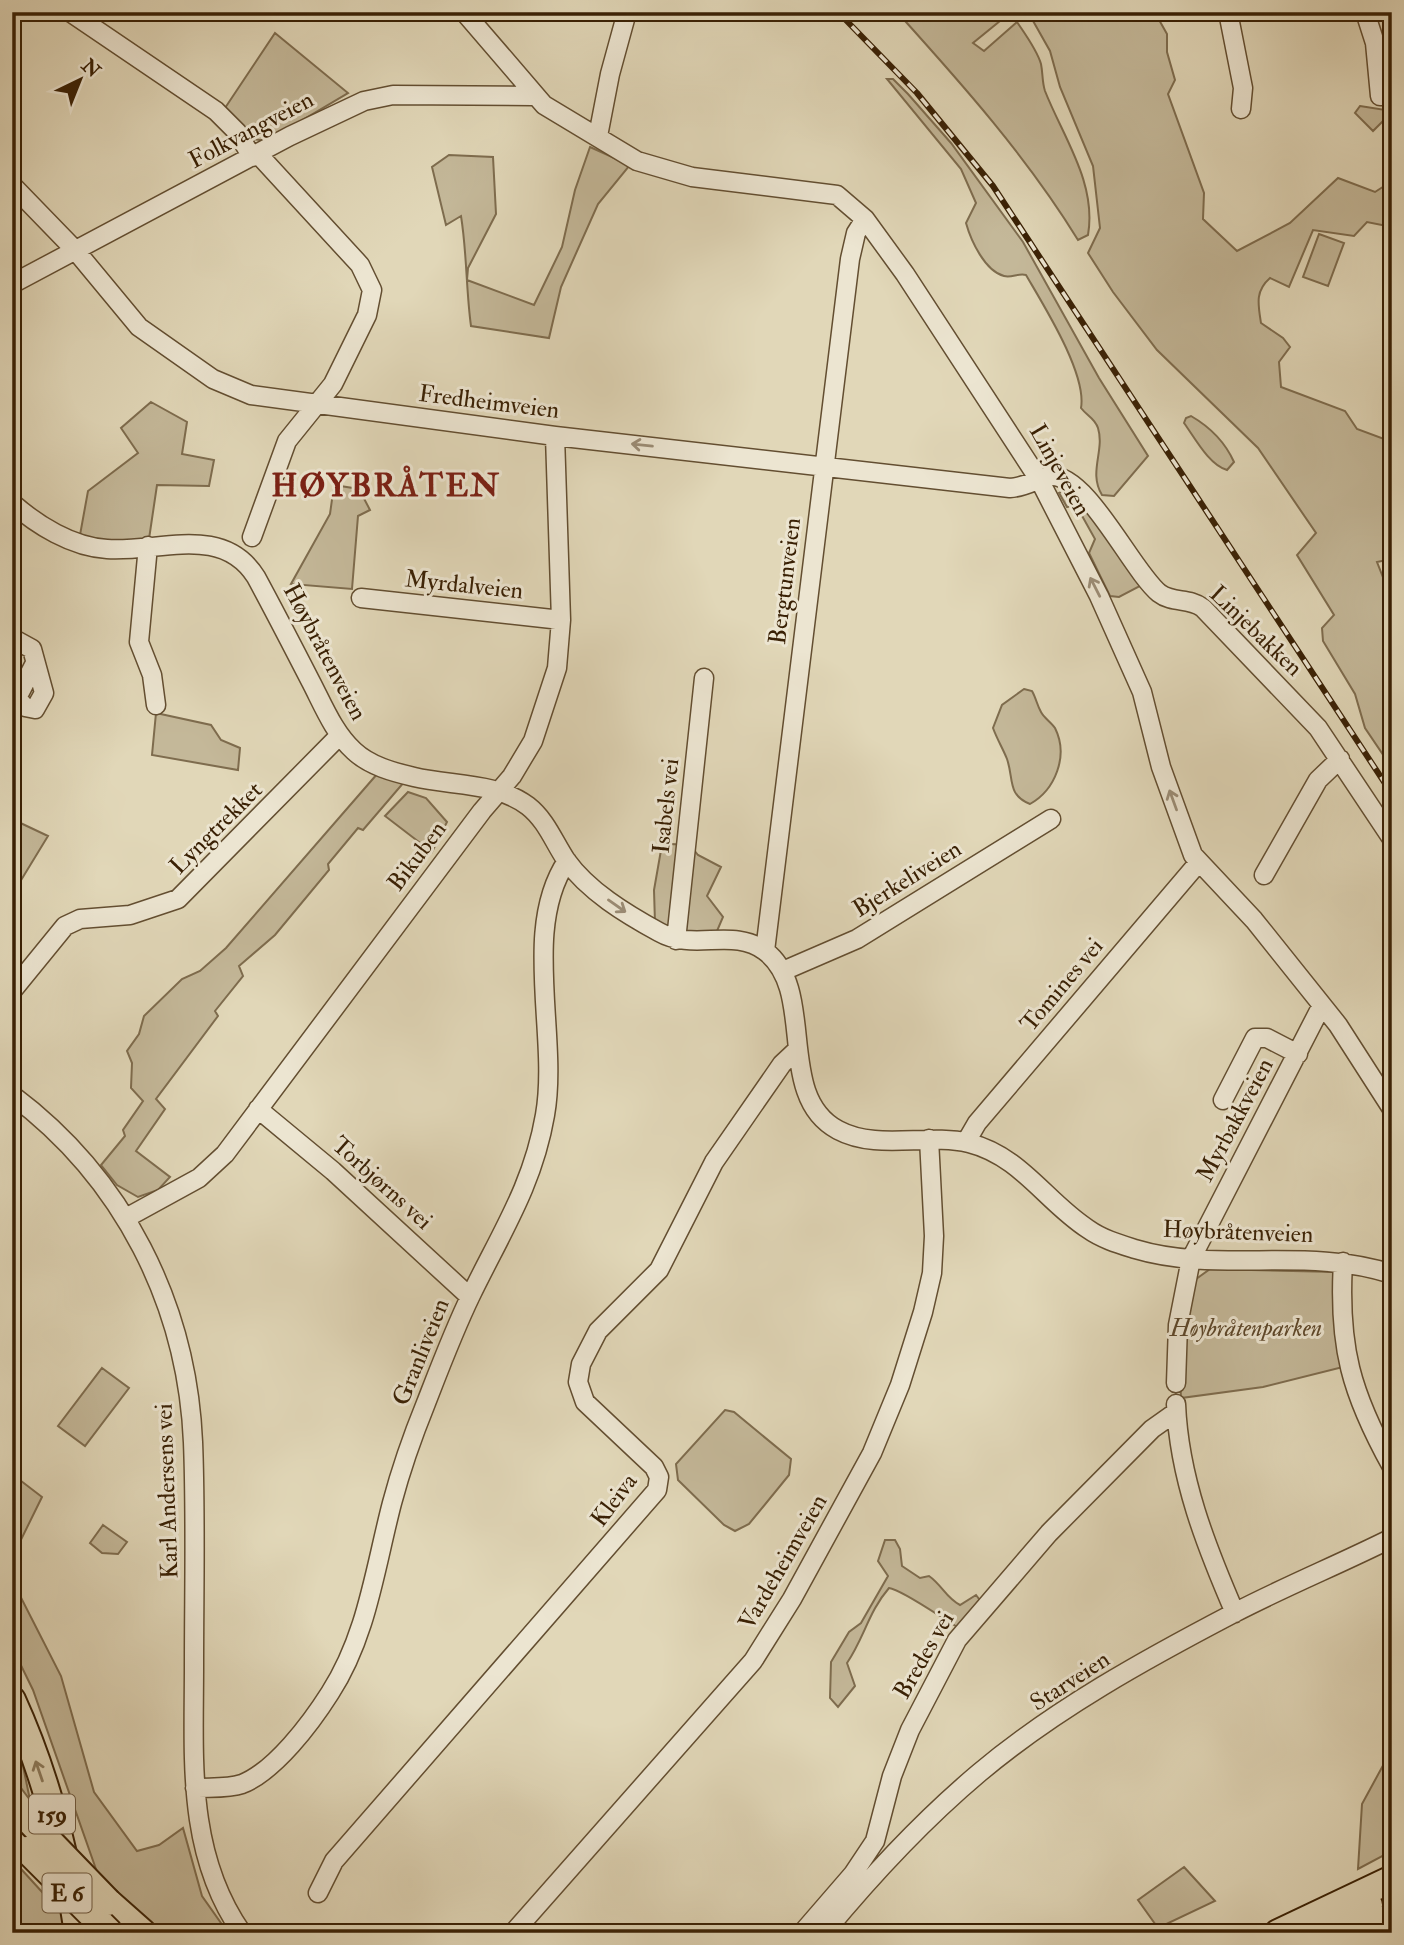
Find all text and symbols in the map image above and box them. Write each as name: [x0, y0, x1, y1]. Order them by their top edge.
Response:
north arrow: [46, 46, 116, 116]
text: N: [76, 53, 106, 84]
street label: Folkvangveien: [183, 84, 319, 176]
street label: Fredheimveien: [417, 378, 561, 426]
street label: Linjeveien: [1022, 419, 1098, 521]
one-way arrow: [631, 438, 654, 451]
district label: HØYBRÅTEN: [271, 465, 501, 506]
street label: Bergtunveien: [762, 516, 808, 646]
street label: Myrdalveien: [403, 563, 525, 607]
one-way arrow: [1087, 577, 1101, 598]
street label: Høybråtenveien: [276, 578, 374, 726]
street label: Linjebakken: [1203, 579, 1309, 683]
street label: Isabels vei: [646, 757, 686, 855]
street label: Lyngtrekket: [163, 775, 269, 881]
one-way arrow: [1166, 789, 1178, 811]
street label: Bikuben: [381, 815, 453, 897]
street label: Bjerkeliveien: [847, 833, 967, 925]
one-way arrow: [607, 899, 627, 913]
street label: Tomines vei: [1014, 932, 1110, 1038]
street label: Myrbakkveien: [1189, 1053, 1281, 1187]
street label: Torbjørns vei: [325, 1130, 439, 1236]
street label: Høybråtenveien: [1162, 1214, 1314, 1250]
street label: Granliveien: [386, 1294, 456, 1410]
park label: Høybråtenparken: [1169, 1313, 1322, 1344]
street label: Karl Andersens vei: [148, 1403, 186, 1579]
street label: Kleiva: [584, 1466, 645, 1533]
street label: Vardeheimveien: [732, 1489, 834, 1635]
street label: Bredes vei: [887, 1606, 961, 1704]
street label: Starveien: [1024, 1644, 1116, 1718]
one-way arrow: [32, 1761, 44, 1783]
road number: 159: [29, 1795, 75, 1834]
road number: E 6: [42, 1874, 92, 1912]

